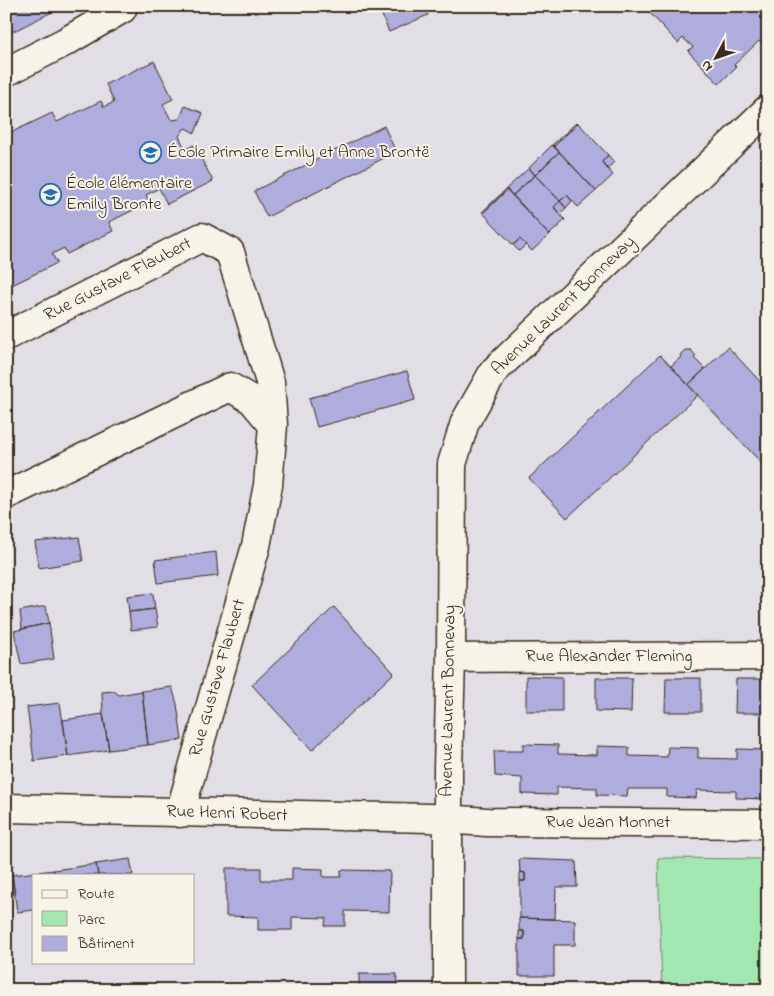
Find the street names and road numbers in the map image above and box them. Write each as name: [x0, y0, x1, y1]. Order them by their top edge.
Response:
street label: Avenue Laurent Bonnevay: [486, 230, 642, 382]
street label: Rue Gustave Flaubert: [39, 231, 197, 329]
street label: Rue Gustave Flaubert: [183, 596, 253, 760]
street label: Avenue Laurent Bonnevay: [434, 605, 464, 797]
street label: Rue Alexander Fleming: [526, 644, 692, 671]
street label: Rue Henri Robert: [166, 799, 288, 829]
street label: Rue Jean Monnet: [546, 810, 670, 836]

